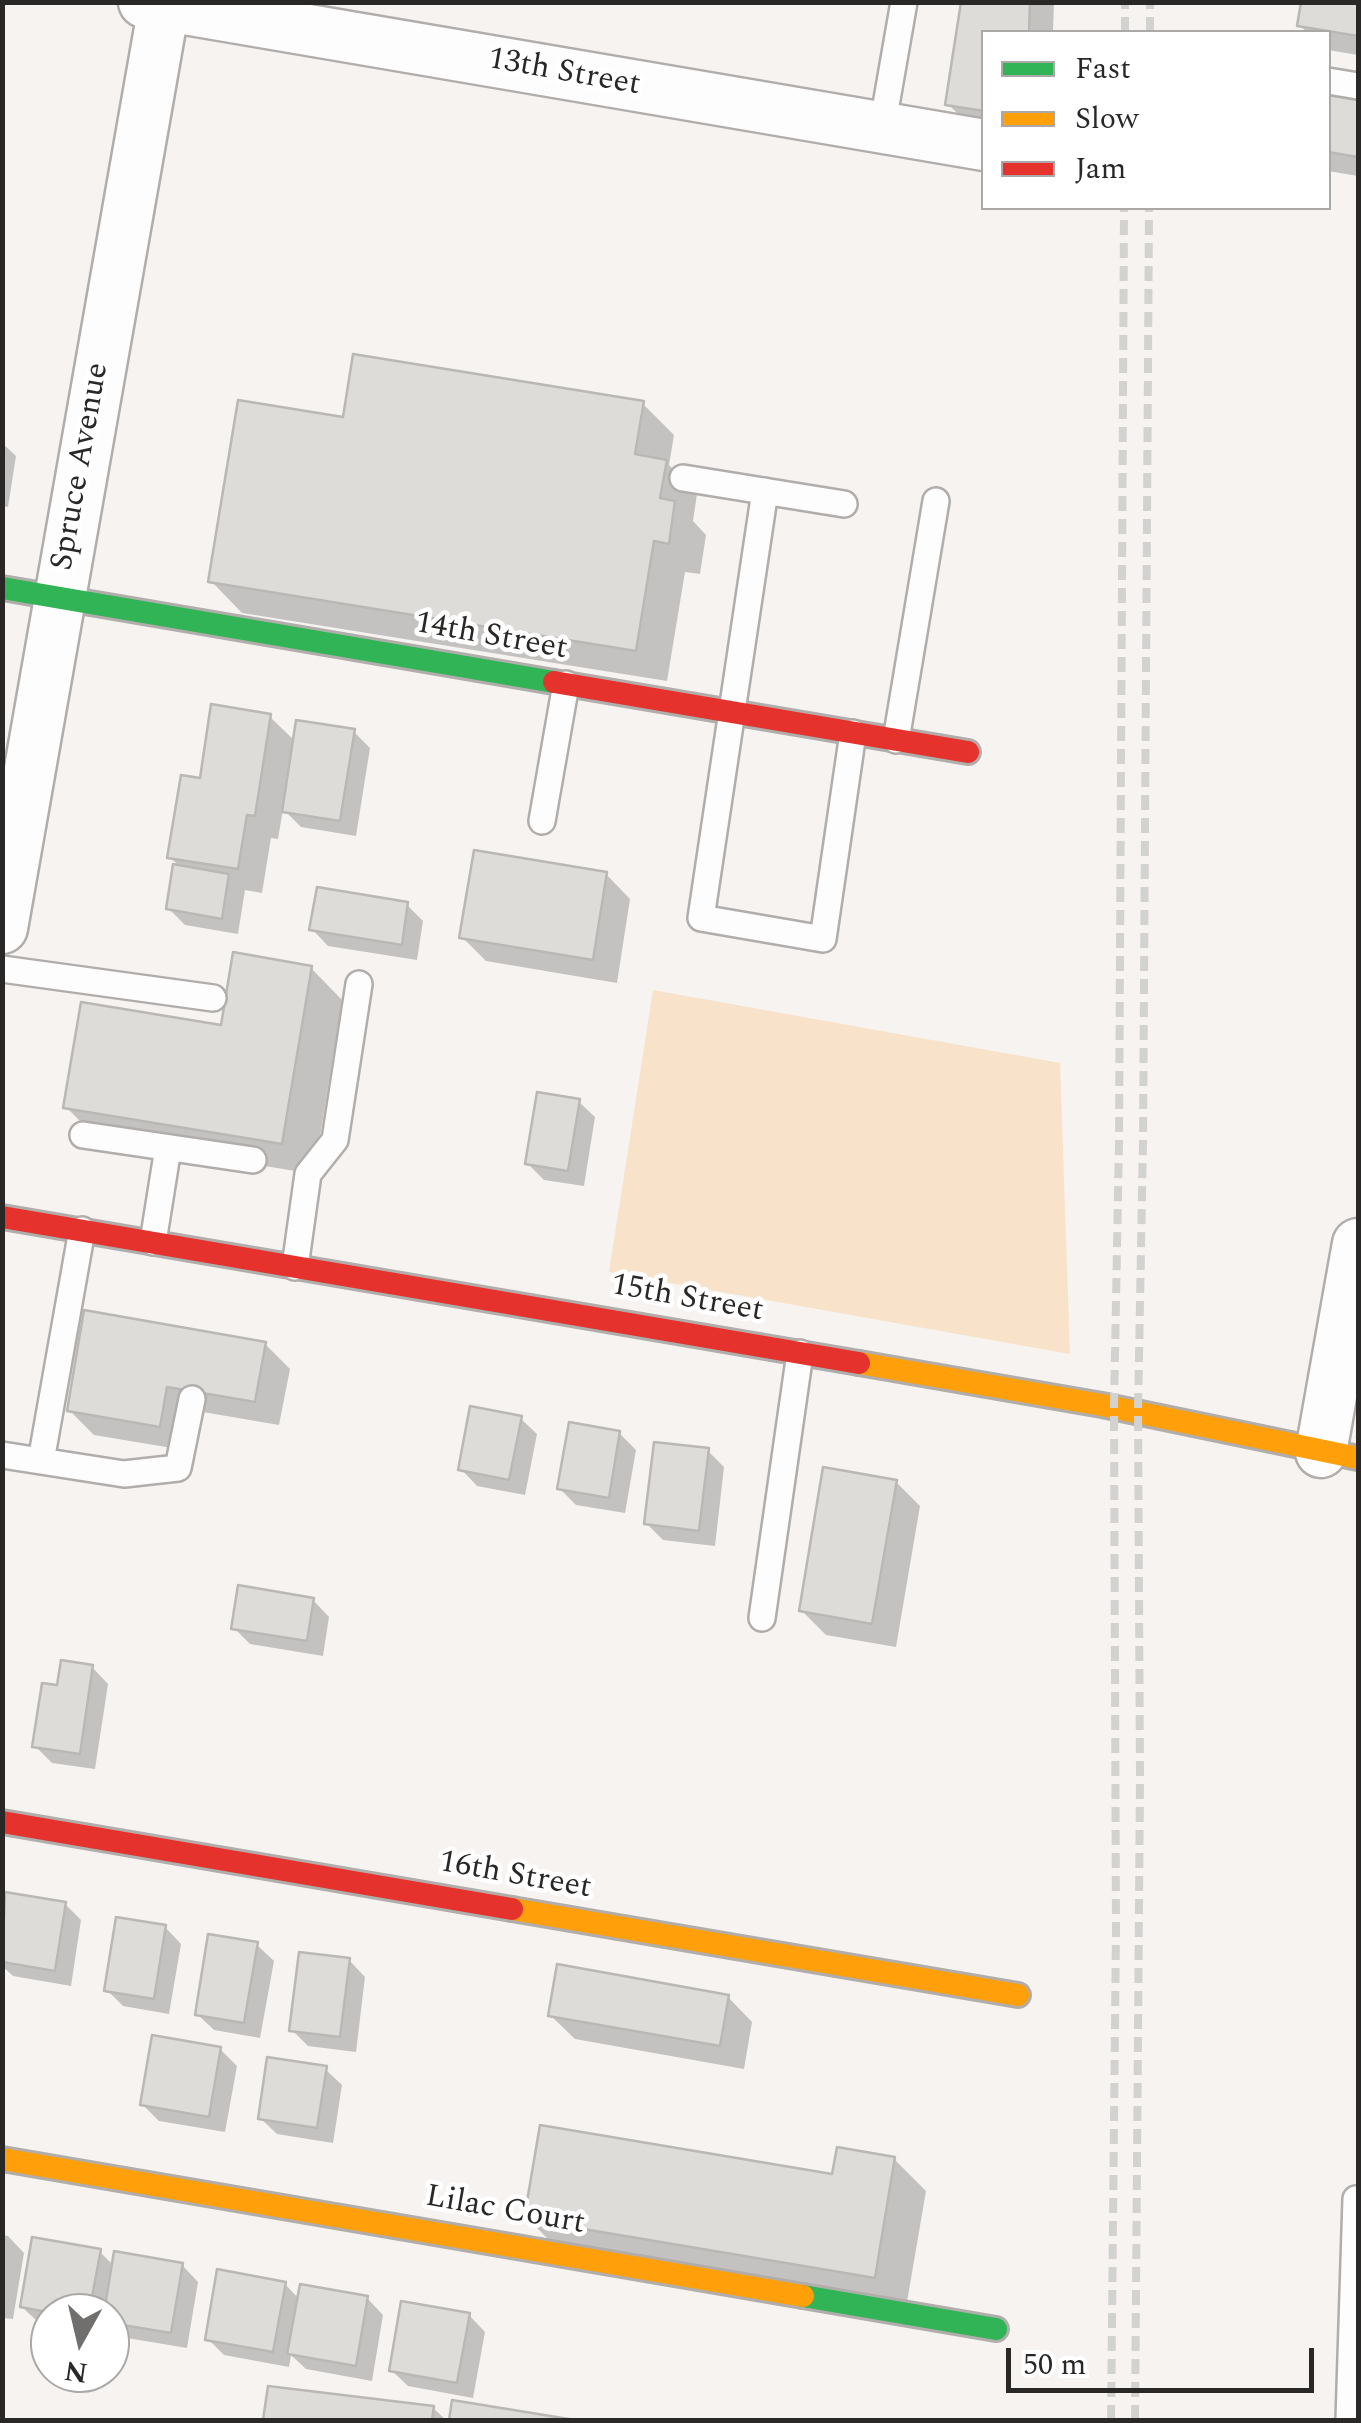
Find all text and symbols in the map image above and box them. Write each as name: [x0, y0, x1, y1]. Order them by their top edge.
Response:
legend: [981, 30, 1331, 210]
street label: 13th Street: [485, 42, 643, 106]
text: Fast: [1075, 46, 1131, 92]
text: Slow: [1075, 96, 1139, 142]
text: Jam: [1075, 146, 1126, 192]
street label: Spruce Avenue: [45, 360, 119, 574]
street label: 14th Street: [412, 606, 570, 670]
street label: 15th Street: [608, 1268, 766, 1332]
street label: 16th Street: [436, 1845, 594, 1909]
street label: Lilac Court: [422, 2179, 588, 2245]
north arrow: [30, 2293, 130, 2393]
scale bar: [1011, 2328, 1318, 2390]
text: 50 m: [1023, 2342, 1086, 2388]
text: N: [62, 2348, 90, 2394]

